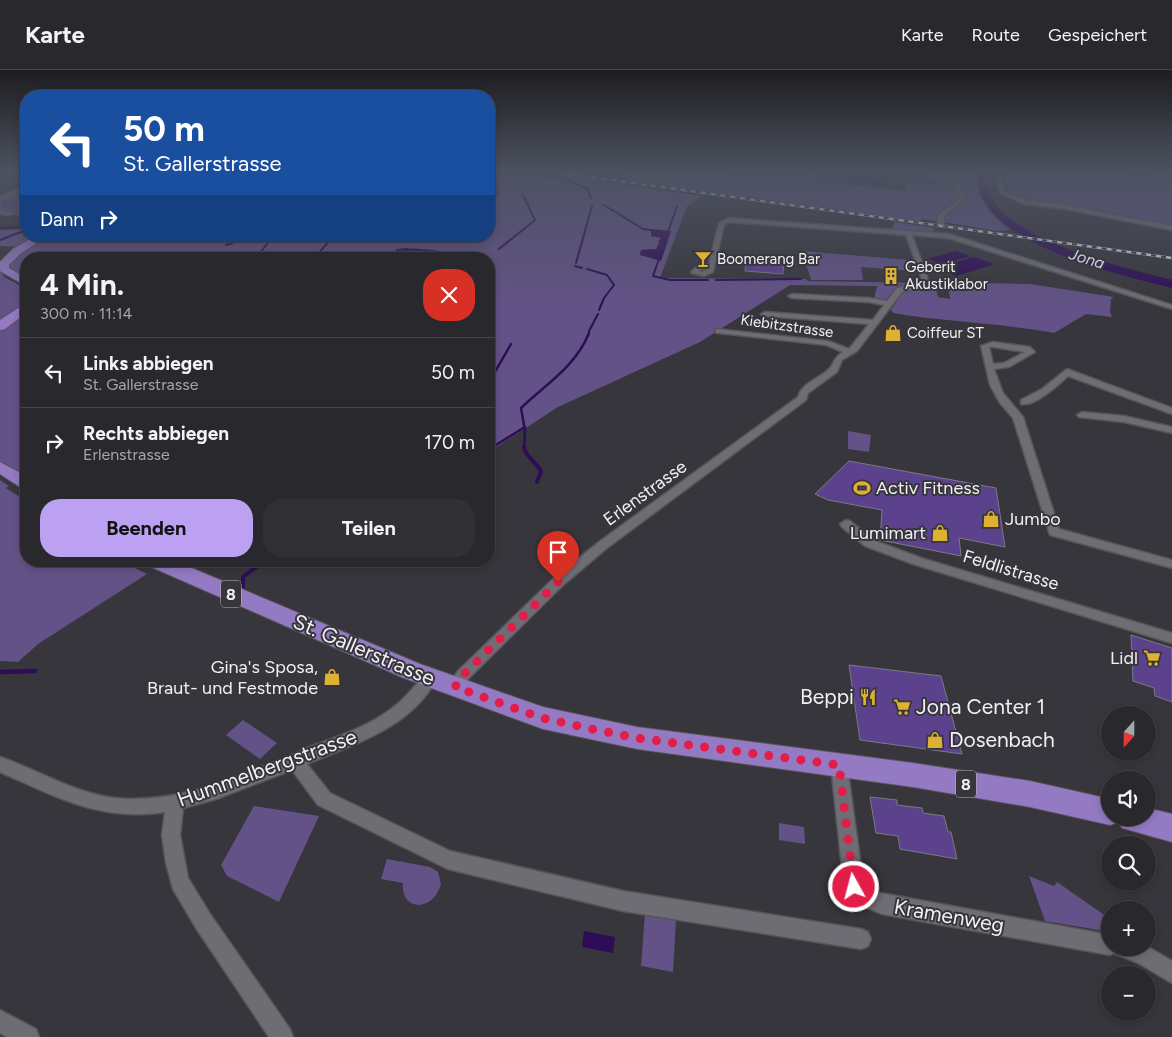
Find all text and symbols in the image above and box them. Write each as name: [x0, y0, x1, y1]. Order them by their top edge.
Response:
text: Karte: [25, 20, 85, 49]
text: Karte: [901, 24, 944, 46]
text: Route: [972, 24, 1020, 46]
text: Gespeichert: [1048, 24, 1147, 46]
text: 50 m: [123, 108, 205, 150]
icon: left: [40, 110, 105, 175]
text: St. Gallerstrasse: [123, 150, 282, 177]
icon: right: [94, 205, 122, 233]
text: Dann: [40, 208, 84, 231]
water label: Jona: [1066, 244, 1107, 273]
bar icon: Boomerang Bar: [693, 249, 713, 269]
place label: Boomerang Bar: [717, 250, 820, 268]
place label: Geberit Akustiklabor: [905, 258, 988, 293]
text: 4 Min.: [40, 266, 124, 303]
building icon: Geberit Akustiklabor: [881, 266, 901, 286]
button: close: [423, 269, 475, 321]
text: 300 m · 11:14: [40, 304, 133, 323]
street label: Kiebitzstrasse: [739, 311, 835, 341]
shop icon: Coiffeur ST: [883, 323, 903, 343]
place label: Coiffeur ST: [907, 324, 985, 342]
text: Links abbiegen: [83, 352, 214, 375]
icon: left: [40, 359, 68, 387]
text: 50 m: [431, 361, 475, 384]
text: St. Gallerstrasse: [83, 375, 198, 394]
text: Rechts abbiegen: [83, 422, 229, 445]
icon: right: [40, 429, 68, 457]
text: 170 m: [424, 431, 475, 454]
text: Erlenstrasse: [83, 445, 170, 464]
street label: Erlenstrasse: [599, 455, 691, 531]
place label: Activ Fitness: [876, 477, 980, 499]
sports icon: Activ Fitness: [852, 478, 872, 498]
button: Beenden: [40, 499, 253, 557]
button: Teilen: [263, 499, 475, 557]
place label: Jumbo: [1005, 508, 1061, 530]
shop icon: Jumbo: [981, 509, 1001, 529]
place label: Lumimart: [850, 522, 926, 544]
shop icon: Lumimart: [930, 523, 950, 543]
pin: [537, 531, 579, 582]
icon: arrive: [544, 538, 572, 566]
street label: Feldlistrasse: [960, 545, 1062, 595]
road number: 8: [221, 580, 241, 608]
street label: St. Gallerstrasse: [290, 608, 439, 691]
place label: Lidl: [1110, 647, 1138, 669]
supermarket icon: Lidl: [1142, 648, 1162, 668]
place label: Gina's Sposa, Braut- und Festmode: [147, 656, 318, 699]
shop icon: Gina's Sposa, Braut- und Festmode: [322, 667, 342, 687]
place label: Beppi: [800, 684, 854, 709]
restaurant icon: Beppi: [858, 687, 878, 707]
place label: Jona Center 1: [916, 694, 1045, 719]
supermarket icon: Jona Center 1: [892, 697, 912, 717]
north arrow: [1101, 706, 1156, 761]
map controls: [1101, 706, 1156, 1021]
street label: Hummelbergstrasse: [174, 723, 360, 812]
place label: Dosenbach: [949, 727, 1055, 752]
shop icon: Dosenbach: [925, 730, 945, 750]
road number: 8: [956, 771, 976, 798]
button: sound: [1101, 771, 1156, 826]
button: search: [1101, 836, 1156, 891]
position arrow: [827, 860, 879, 912]
street label: Kramenweg: [892, 894, 1006, 937]
button: +: [1101, 901, 1156, 956]
button: −: [1101, 966, 1156, 1021]

